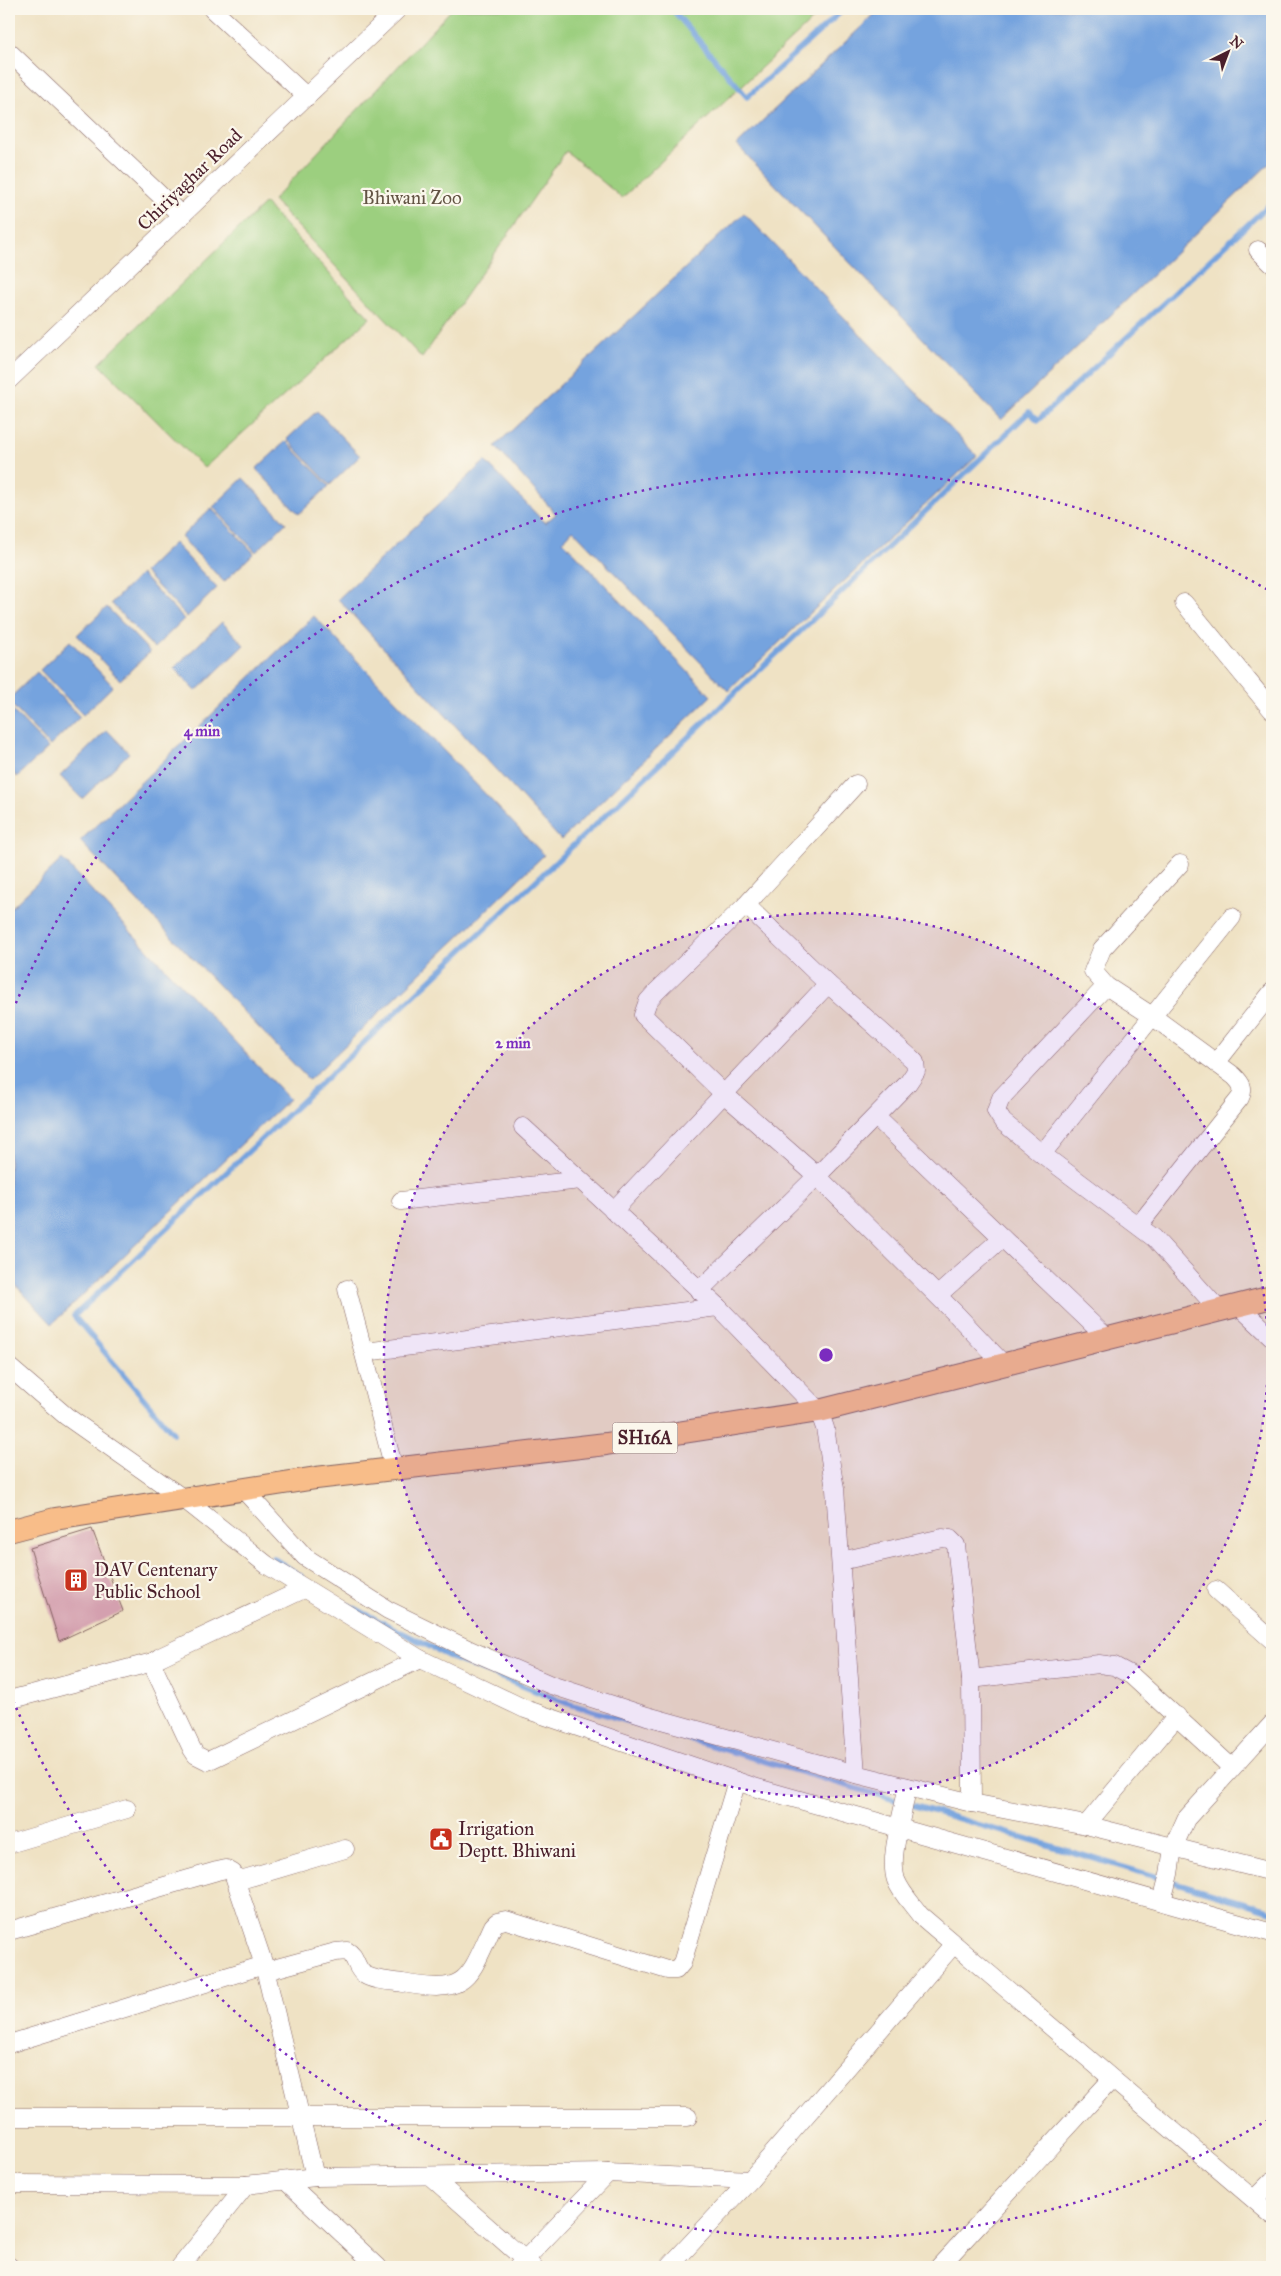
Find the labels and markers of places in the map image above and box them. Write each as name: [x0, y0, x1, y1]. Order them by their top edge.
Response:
centre of rings: [817, 1346, 835, 1364]
place label: DAV Centenary Public School: [94, 1558, 218, 1603]
building icon: DAV Centenary Public School: [63, 1567, 89, 1593]
place label: Irrigation Deptt. Bhiwani: [458, 1817, 576, 1862]
public building icon: Irrigation Deptt. Bhiwani: [428, 1826, 454, 1852]

